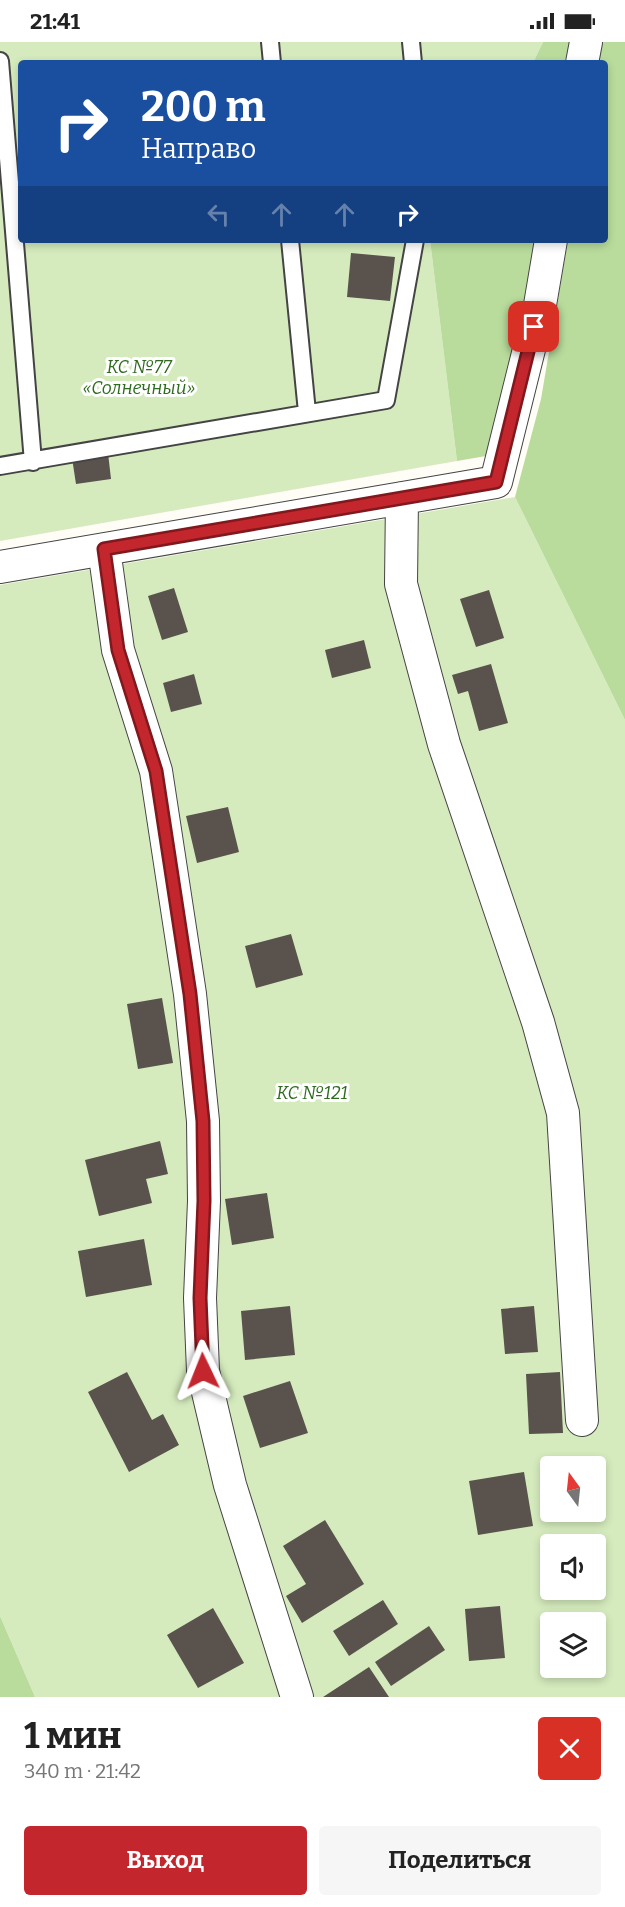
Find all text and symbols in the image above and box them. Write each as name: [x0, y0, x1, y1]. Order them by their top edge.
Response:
text: 21:41: [30, 8, 80, 35]
text: 200 m: [141, 82, 266, 132]
icon: right: [42, 84, 120, 162]
text: Направо: [141, 133, 256, 165]
icon: left: [202, 198, 235, 231]
icon: ahead: [265, 198, 298, 231]
icon: ahead: [328, 198, 361, 231]
icon: right: [391, 198, 424, 231]
pin: [508, 301, 559, 352]
icon: arrive: [517, 310, 550, 343]
park label: КС №77 «Солнечный»: [83, 356, 195, 399]
park label: КС №121: [276, 1082, 348, 1104]
position arrow: [171, 1339, 235, 1403]
north arrow: [540, 1456, 606, 1522]
map controls: [540, 1456, 606, 1678]
button: sound: [540, 1534, 606, 1600]
button: layers: [540, 1612, 606, 1678]
text: 1 мин: [24, 1714, 122, 1758]
button: close: [538, 1717, 601, 1780]
text: 340 m · 21:42: [24, 1759, 141, 1783]
button: Выход: [24, 1826, 307, 1895]
button: Поделиться: [319, 1826, 601, 1895]

